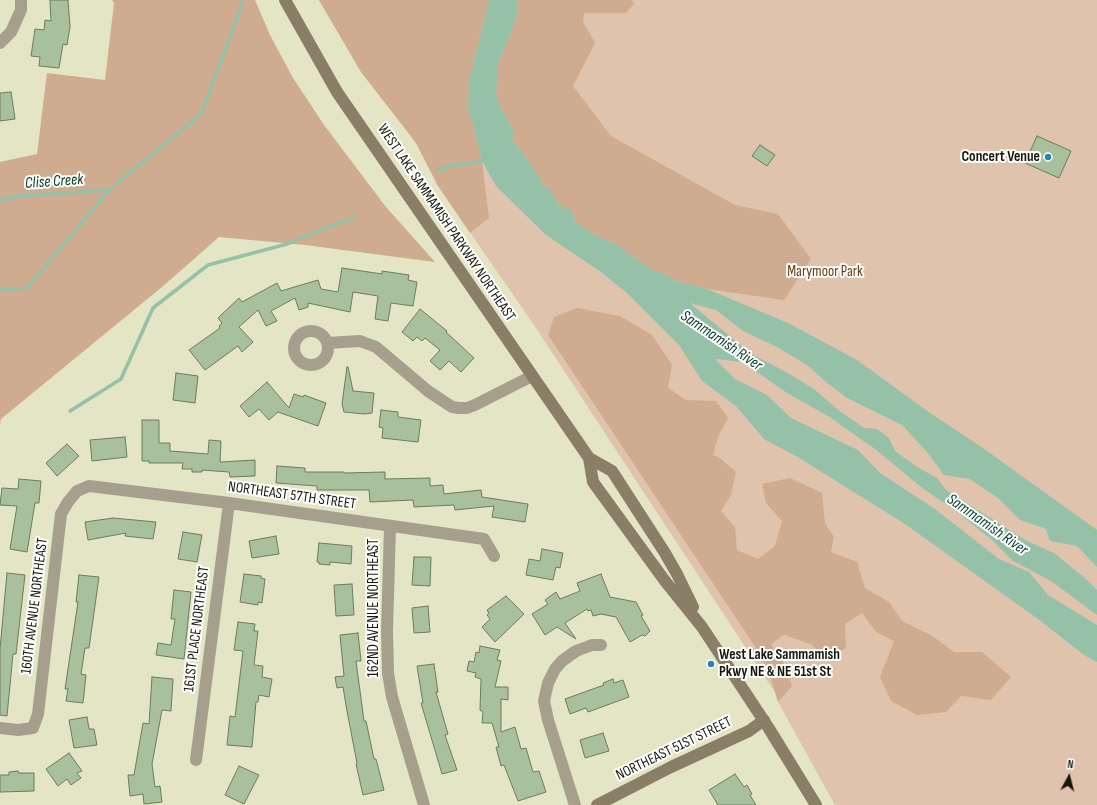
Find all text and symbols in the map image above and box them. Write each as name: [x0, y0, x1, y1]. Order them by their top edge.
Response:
street label: WEST LAKE SAMMAMISH PARKWAY NORTHEAST: [373, 121, 519, 325]
place label: Concert Venue: [962, 148, 1040, 166]
marker: Concert Venue: [1043, 152, 1053, 162]
water label: Clise Creek: [24, 170, 84, 194]
park label: Marymoor Park: [787, 263, 863, 281]
water label: Sammamish River: [677, 307, 765, 375]
street label: NORTHEAST 57TH STREET: [227, 478, 357, 514]
water label: Sammamish River: [943, 490, 1031, 560]
street label: 160TH AVENUE NORTHEAST: [18, 537, 52, 675]
street label: 162ND AVENUE NORTHEAST: [365, 539, 383, 677]
street label: 161ST PLACE NORTHEAST: [180, 565, 214, 693]
place label: West Lake Sammamish Pkwy NE & NE 51st St: [719, 646, 840, 681]
marker: West Lake Sammamish Pkwy NE & NE 51st St: [706, 659, 716, 669]
street label: NORTHEAST 51ST STREET: [613, 713, 735, 785]
north arrow: [1049, 757, 1089, 797]
text: N: [1067, 758, 1074, 771]

